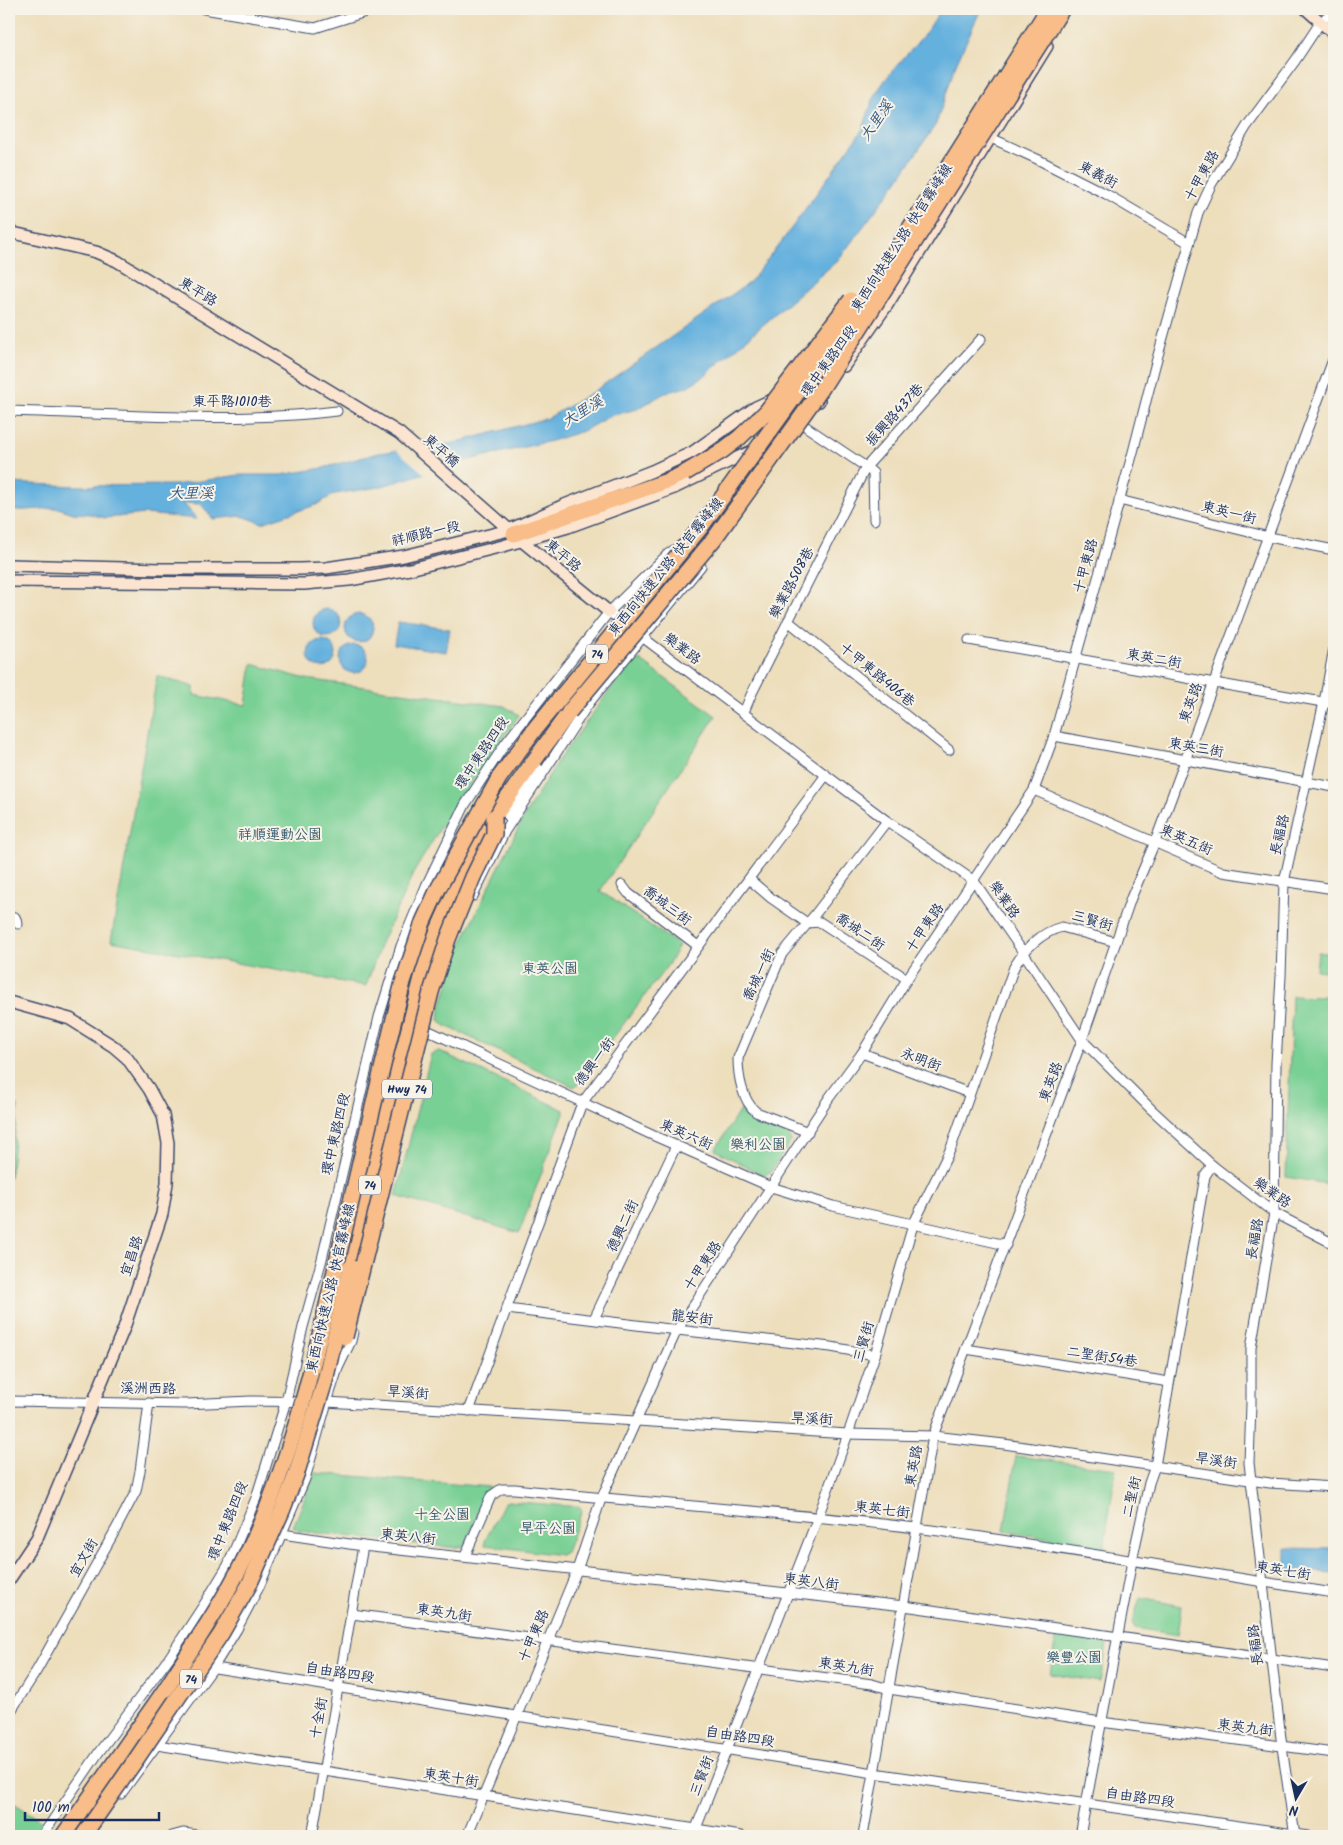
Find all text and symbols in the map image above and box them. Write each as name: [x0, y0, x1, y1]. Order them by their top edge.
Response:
water label: 大里溪: [854, 95, 900, 146]
street label: 十甲東路: [1179, 146, 1225, 206]
street label: 東義街: [1074, 155, 1122, 195]
street label: 東西向快速公路 快官霧峰線: [845, 159, 959, 317]
street label: 東平路: [174, 272, 222, 312]
street label: 環中東路四段: [795, 321, 863, 401]
street label: 振興路437巷: [861, 378, 930, 451]
water label: 大里溪: [558, 389, 609, 434]
street label: 東平路1010巷: [193, 391, 272, 413]
street label: 東平橋: [418, 429, 464, 473]
water label: 大里溪: [168, 482, 214, 506]
street label: 東西向快速公路 快官霧峰線: [603, 493, 729, 641]
street label: 東英一街: [1199, 496, 1259, 530]
street label: 祥順路一段: [389, 515, 463, 553]
street label: 東平路: [540, 534, 586, 578]
street label: 十甲東路: [1068, 536, 1104, 596]
street label: 樂業路508巷: [764, 542, 821, 623]
street label: 樂業路: [659, 628, 705, 670]
street label: 十甲東路406巷: [834, 637, 921, 713]
street label: 東英二街: [1125, 643, 1183, 675]
road number: 74: [586, 644, 608, 664]
street label: 東英路: [1173, 680, 1209, 726]
street label: 環中東路四段: [449, 712, 515, 794]
street label: 東英三街: [1167, 732, 1225, 764]
street label: 長福路: [1265, 812, 1295, 858]
street label: 東英五街: [1156, 819, 1216, 861]
park label: 祥順運動公園: [238, 824, 322, 846]
street label: 樂業路: [983, 876, 1025, 924]
street label: 喬城三街: [638, 880, 696, 932]
street label: 十甲東路: [900, 899, 950, 957]
street label: 三賢街: [1069, 905, 1115, 937]
street label: 喬城二街: [831, 907, 889, 957]
street label: 喬城一街: [737, 945, 781, 1005]
park label: 東英公園: [522, 958, 578, 980]
street label: 德興一街: [569, 1033, 621, 1091]
street label: 永明街: [897, 1042, 945, 1078]
street label: 東英路: [1033, 1058, 1069, 1106]
road number: Hwy 74: [382, 1080, 432, 1098]
street label: 環中東路四段: [316, 1091, 356, 1177]
street label: 東英六街: [656, 1114, 716, 1156]
park label: 樂利公園: [730, 1134, 786, 1156]
street label: 樂業路: [1248, 1172, 1296, 1214]
road number: 74: [359, 1176, 381, 1194]
street label: 德興二街: [601, 1196, 645, 1256]
street label: 東西向快速公路 快官霧峰線: [301, 1201, 361, 1375]
street label: 長福路: [1241, 1216, 1269, 1262]
street label: 宜昌路: [115, 1233, 149, 1279]
street label: 十甲東路: [679, 1237, 727, 1295]
street label: 龍安街: [670, 1305, 714, 1331]
street label: 三賢街: [848, 1319, 880, 1365]
street label: 二聖街54巷: [1065, 1341, 1140, 1374]
street label: 溪洲西路: [120, 1378, 176, 1400]
street label: 旱溪街: [386, 1381, 430, 1405]
street label: 旱溪街: [790, 1407, 834, 1431]
street label: 東英路: [900, 1443, 928, 1489]
street label: 旱溪街: [1194, 1447, 1238, 1475]
street label: 二聖街: [1117, 1474, 1147, 1520]
street label: 環中東路四段: [202, 1478, 254, 1564]
street label: 東英七街: [853, 1496, 911, 1524]
park label: 十全公園: [414, 1504, 470, 1526]
park label: 旱平公園: [520, 1518, 576, 1540]
street label: 東英八街: [379, 1523, 437, 1551]
street label: 宜文街: [64, 1534, 104, 1582]
street label: 東英七街: [1254, 1556, 1312, 1586]
street label: 東英八街: [782, 1568, 840, 1596]
street label: 東英九街: [415, 1598, 473, 1628]
street label: 十甲東路: [513, 1606, 555, 1666]
street label: 長福路: [1243, 1623, 1269, 1667]
park label: 樂豐公園: [1046, 1647, 1102, 1669]
street label: 東英九街: [817, 1652, 875, 1682]
street label: 自由路四段: [304, 1657, 376, 1689]
road number: 74: [180, 1670, 202, 1688]
street label: 十全街: [305, 1695, 333, 1741]
street label: 東英九街: [1216, 1714, 1274, 1742]
street label: 自由路四段: [704, 1721, 776, 1753]
street label: 三賢街: [684, 1752, 720, 1800]
street label: 東英十街: [422, 1763, 480, 1793]
north arrow: [1270, 1772, 1320, 1822]
street label: 自由路四段: [1104, 1782, 1176, 1814]
scale bar: [25, 1790, 159, 1822]
text: 100 m: [32, 1796, 70, 1820]
text: N: [1288, 1798, 1300, 1821]

